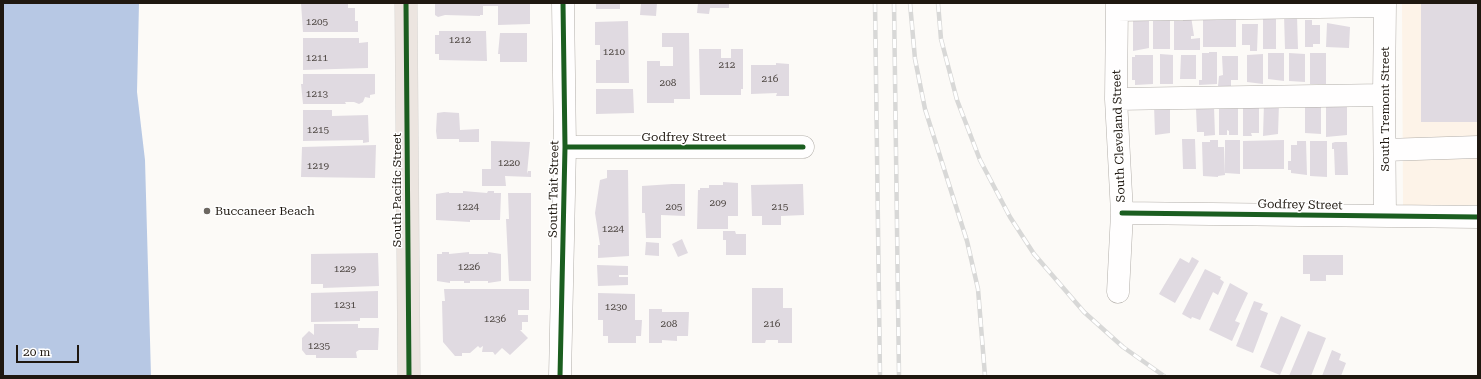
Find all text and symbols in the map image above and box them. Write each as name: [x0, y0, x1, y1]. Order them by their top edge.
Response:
house number: 1205: [306, 16, 328, 28]
house number: 1212: [449, 34, 471, 46]
house number: 1210: [603, 46, 625, 58]
street label: South Tremont Street: [1378, 46, 1392, 172]
house number: 1211: [306, 52, 328, 64]
house number: 212: [719, 59, 735, 71]
street label: South Cleveland Street: [1109, 69, 1129, 203]
house number: 216: [762, 73, 778, 85]
house number: 208: [660, 77, 676, 89]
house number: 1213: [306, 88, 328, 100]
house number: 1215: [307, 124, 329, 136]
street label: Godfrey Street: [641, 130, 727, 144]
street label: South Pacific Street: [390, 133, 404, 247]
street label: South Tait Street: [546, 140, 562, 238]
house number: 1220: [498, 157, 520, 169]
house number: 1219: [307, 160, 329, 172]
house number: 209: [710, 197, 726, 209]
street label: Godfrey Street: [1257, 197, 1343, 213]
house number: 1224: [457, 201, 479, 213]
house number: 205: [666, 201, 682, 213]
house number: 215: [772, 201, 788, 213]
place label: Buccaneer Beach: [215, 204, 315, 218]
marker: Buccaneer Beach: [202, 206, 212, 216]
house number: 1224: [602, 223, 624, 235]
house number: 1226: [458, 261, 480, 273]
house number: 1229: [334, 263, 356, 275]
house number: 1231: [334, 299, 356, 311]
house number: 1230: [605, 301, 627, 313]
house number: 1236: [484, 313, 506, 325]
house number: 208: [661, 318, 677, 330]
house number: 216: [764, 318, 780, 330]
scale bar: [18, 337, 81, 363]
house number: 1235: [308, 340, 330, 352]
text: 20 m: [23, 345, 50, 359]

